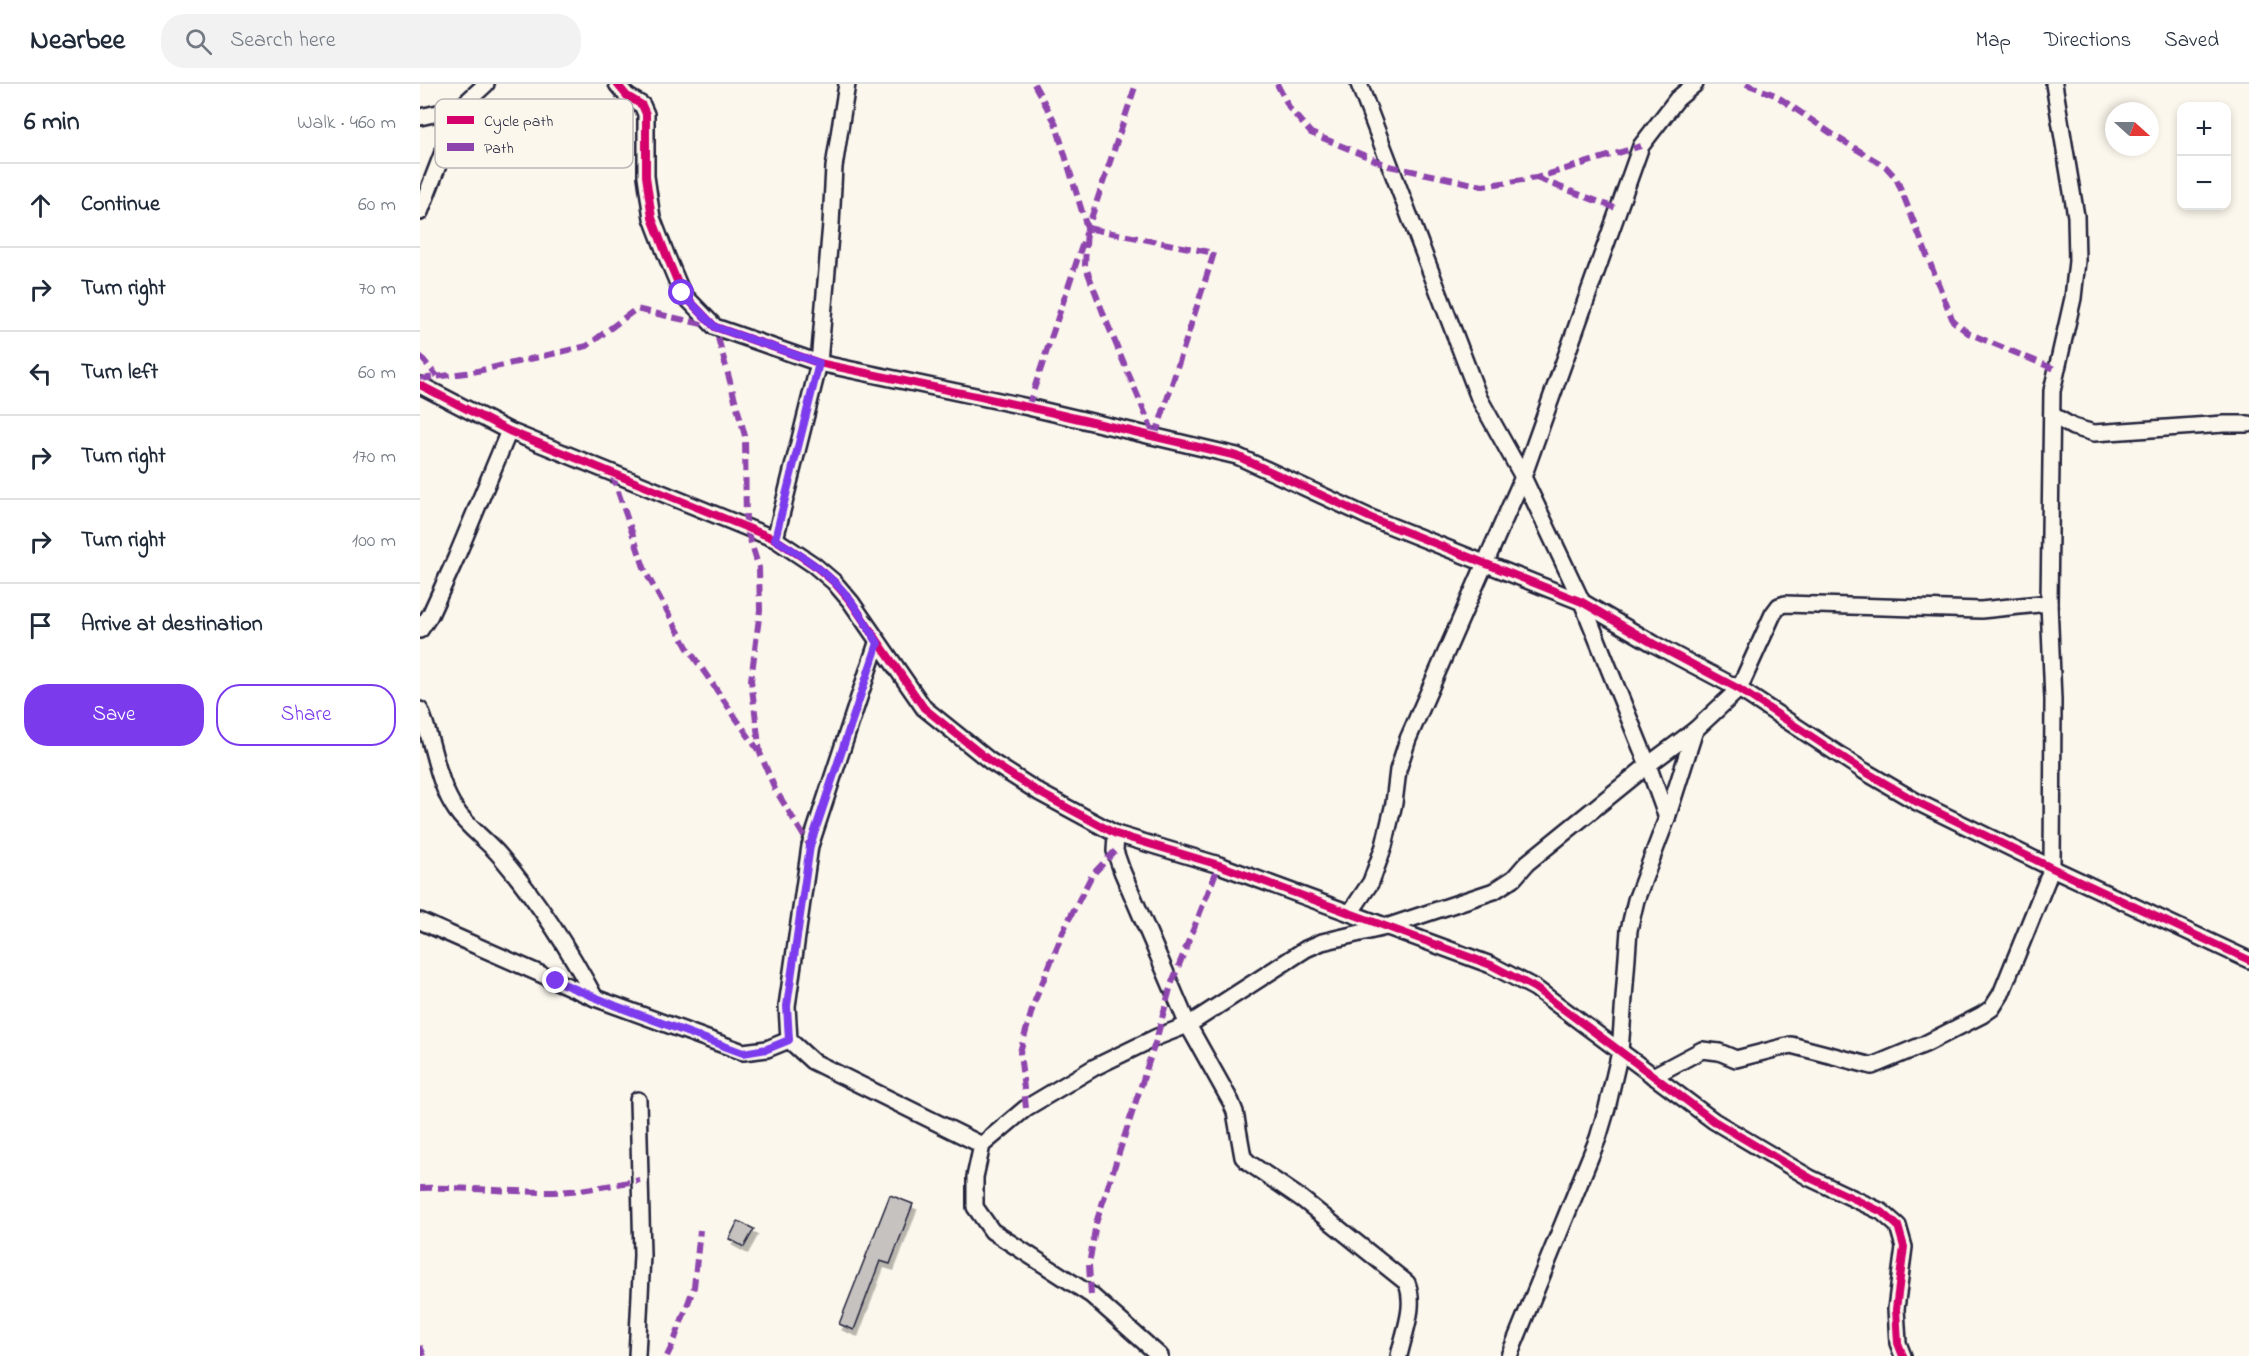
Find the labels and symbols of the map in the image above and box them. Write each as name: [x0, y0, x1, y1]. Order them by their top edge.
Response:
legend: [435, 99, 633, 168]
north arrow: [2105, 102, 2159, 156]
text: Cycle path: [484, 110, 553, 134]
text: Path: [484, 137, 514, 161]
route start: [668, 279, 694, 305]
route end: [542, 967, 568, 993]

